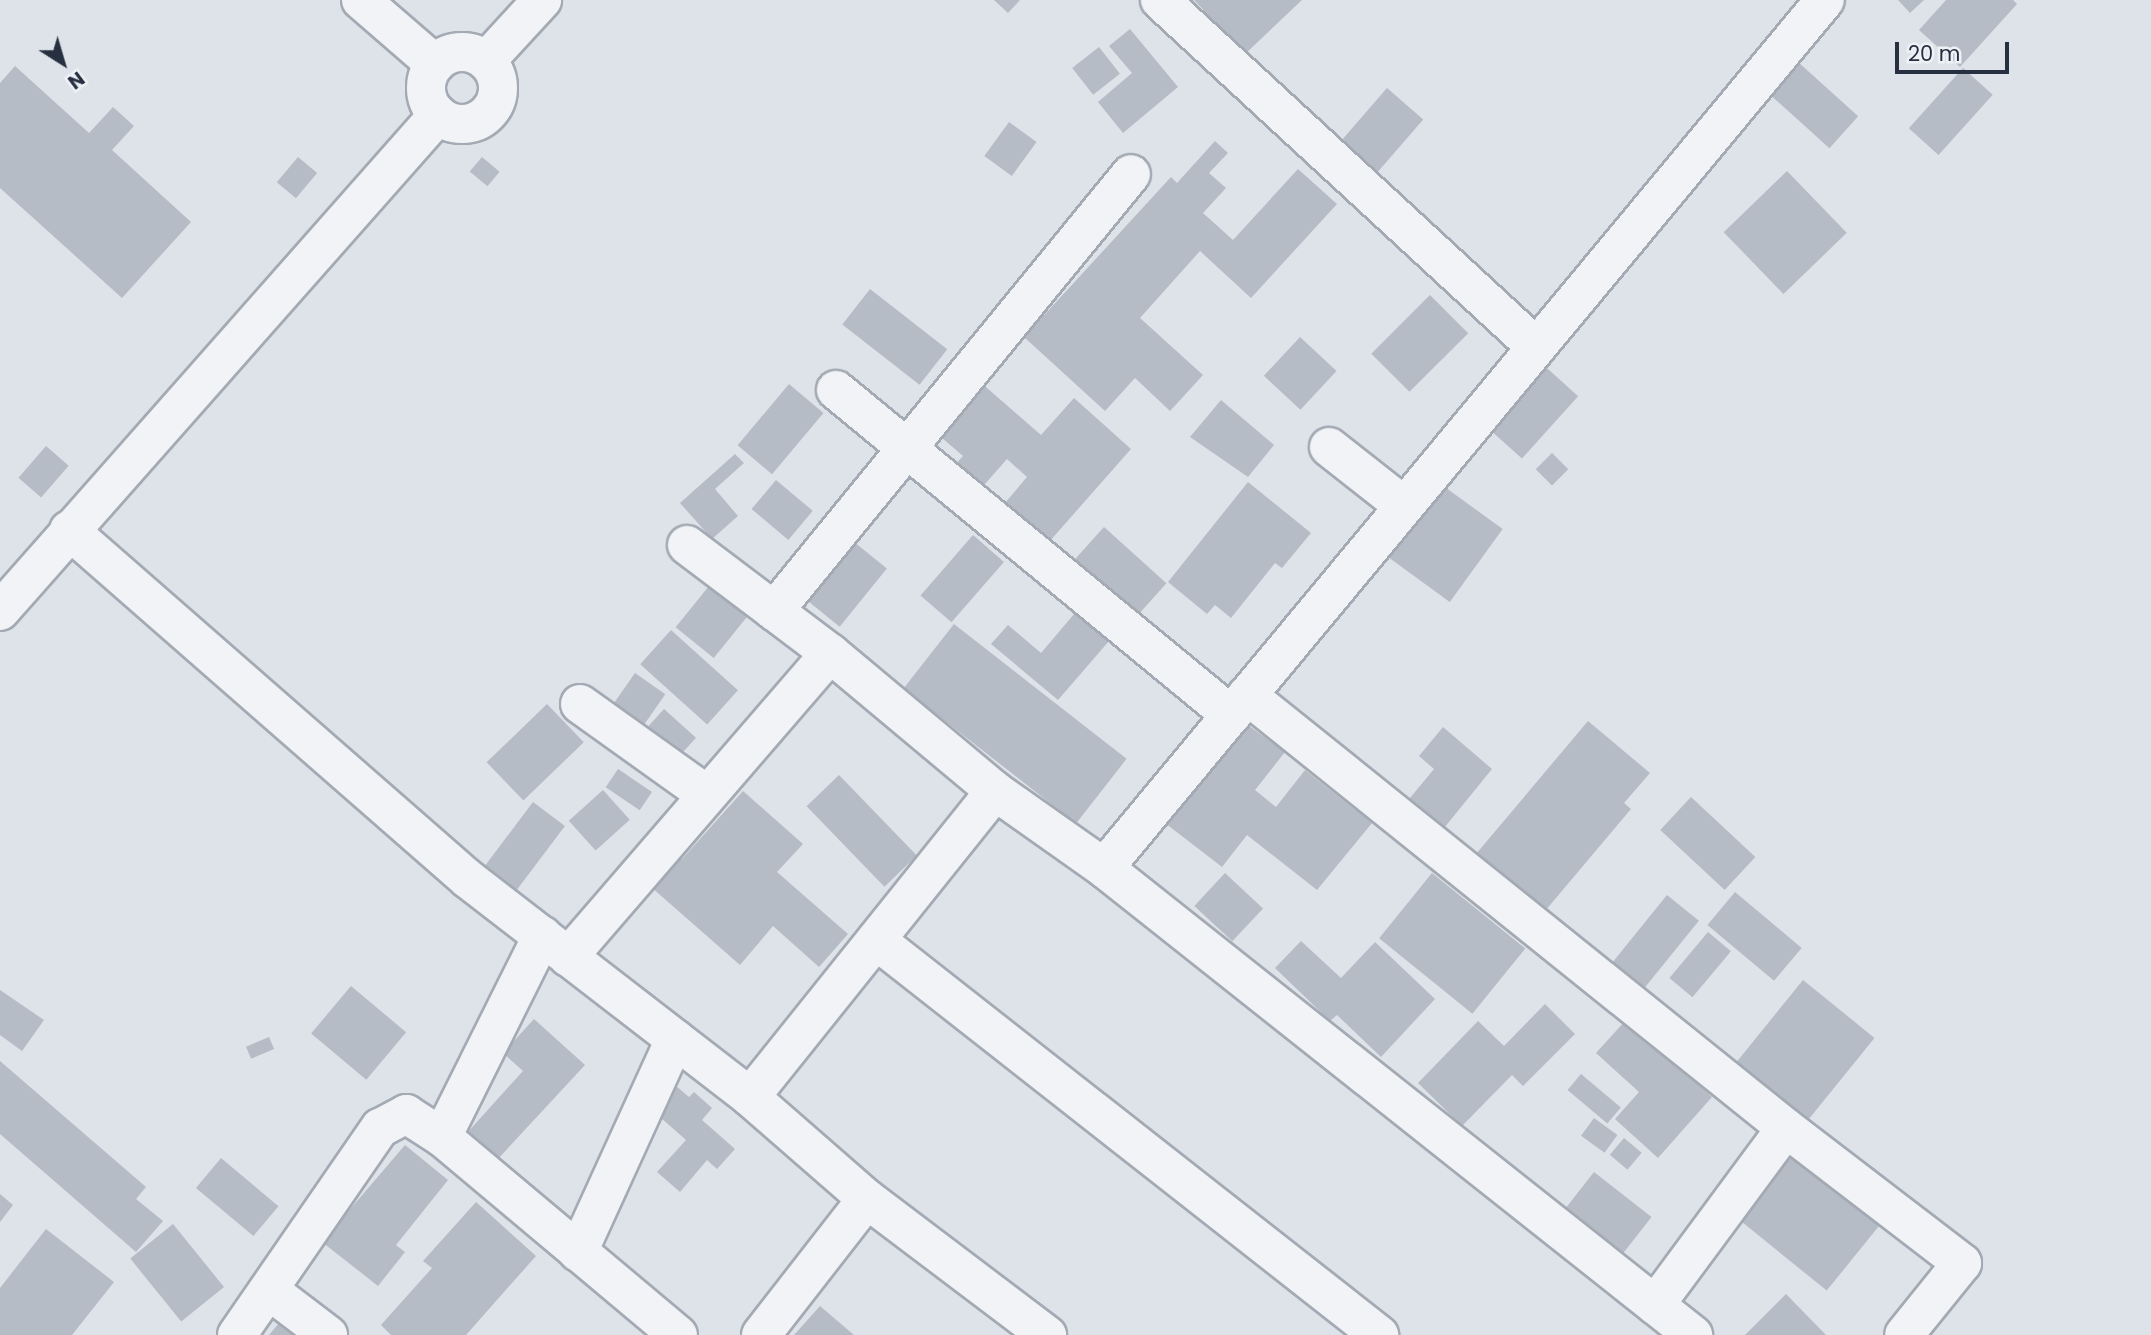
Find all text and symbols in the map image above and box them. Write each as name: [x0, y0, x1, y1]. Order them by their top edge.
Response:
north arrow: [28, 28, 98, 98]
scale bar: [1899, 28, 2013, 72]
text: 20 m: [1908, 39, 1961, 68]
text: N: [62, 65, 90, 95]

